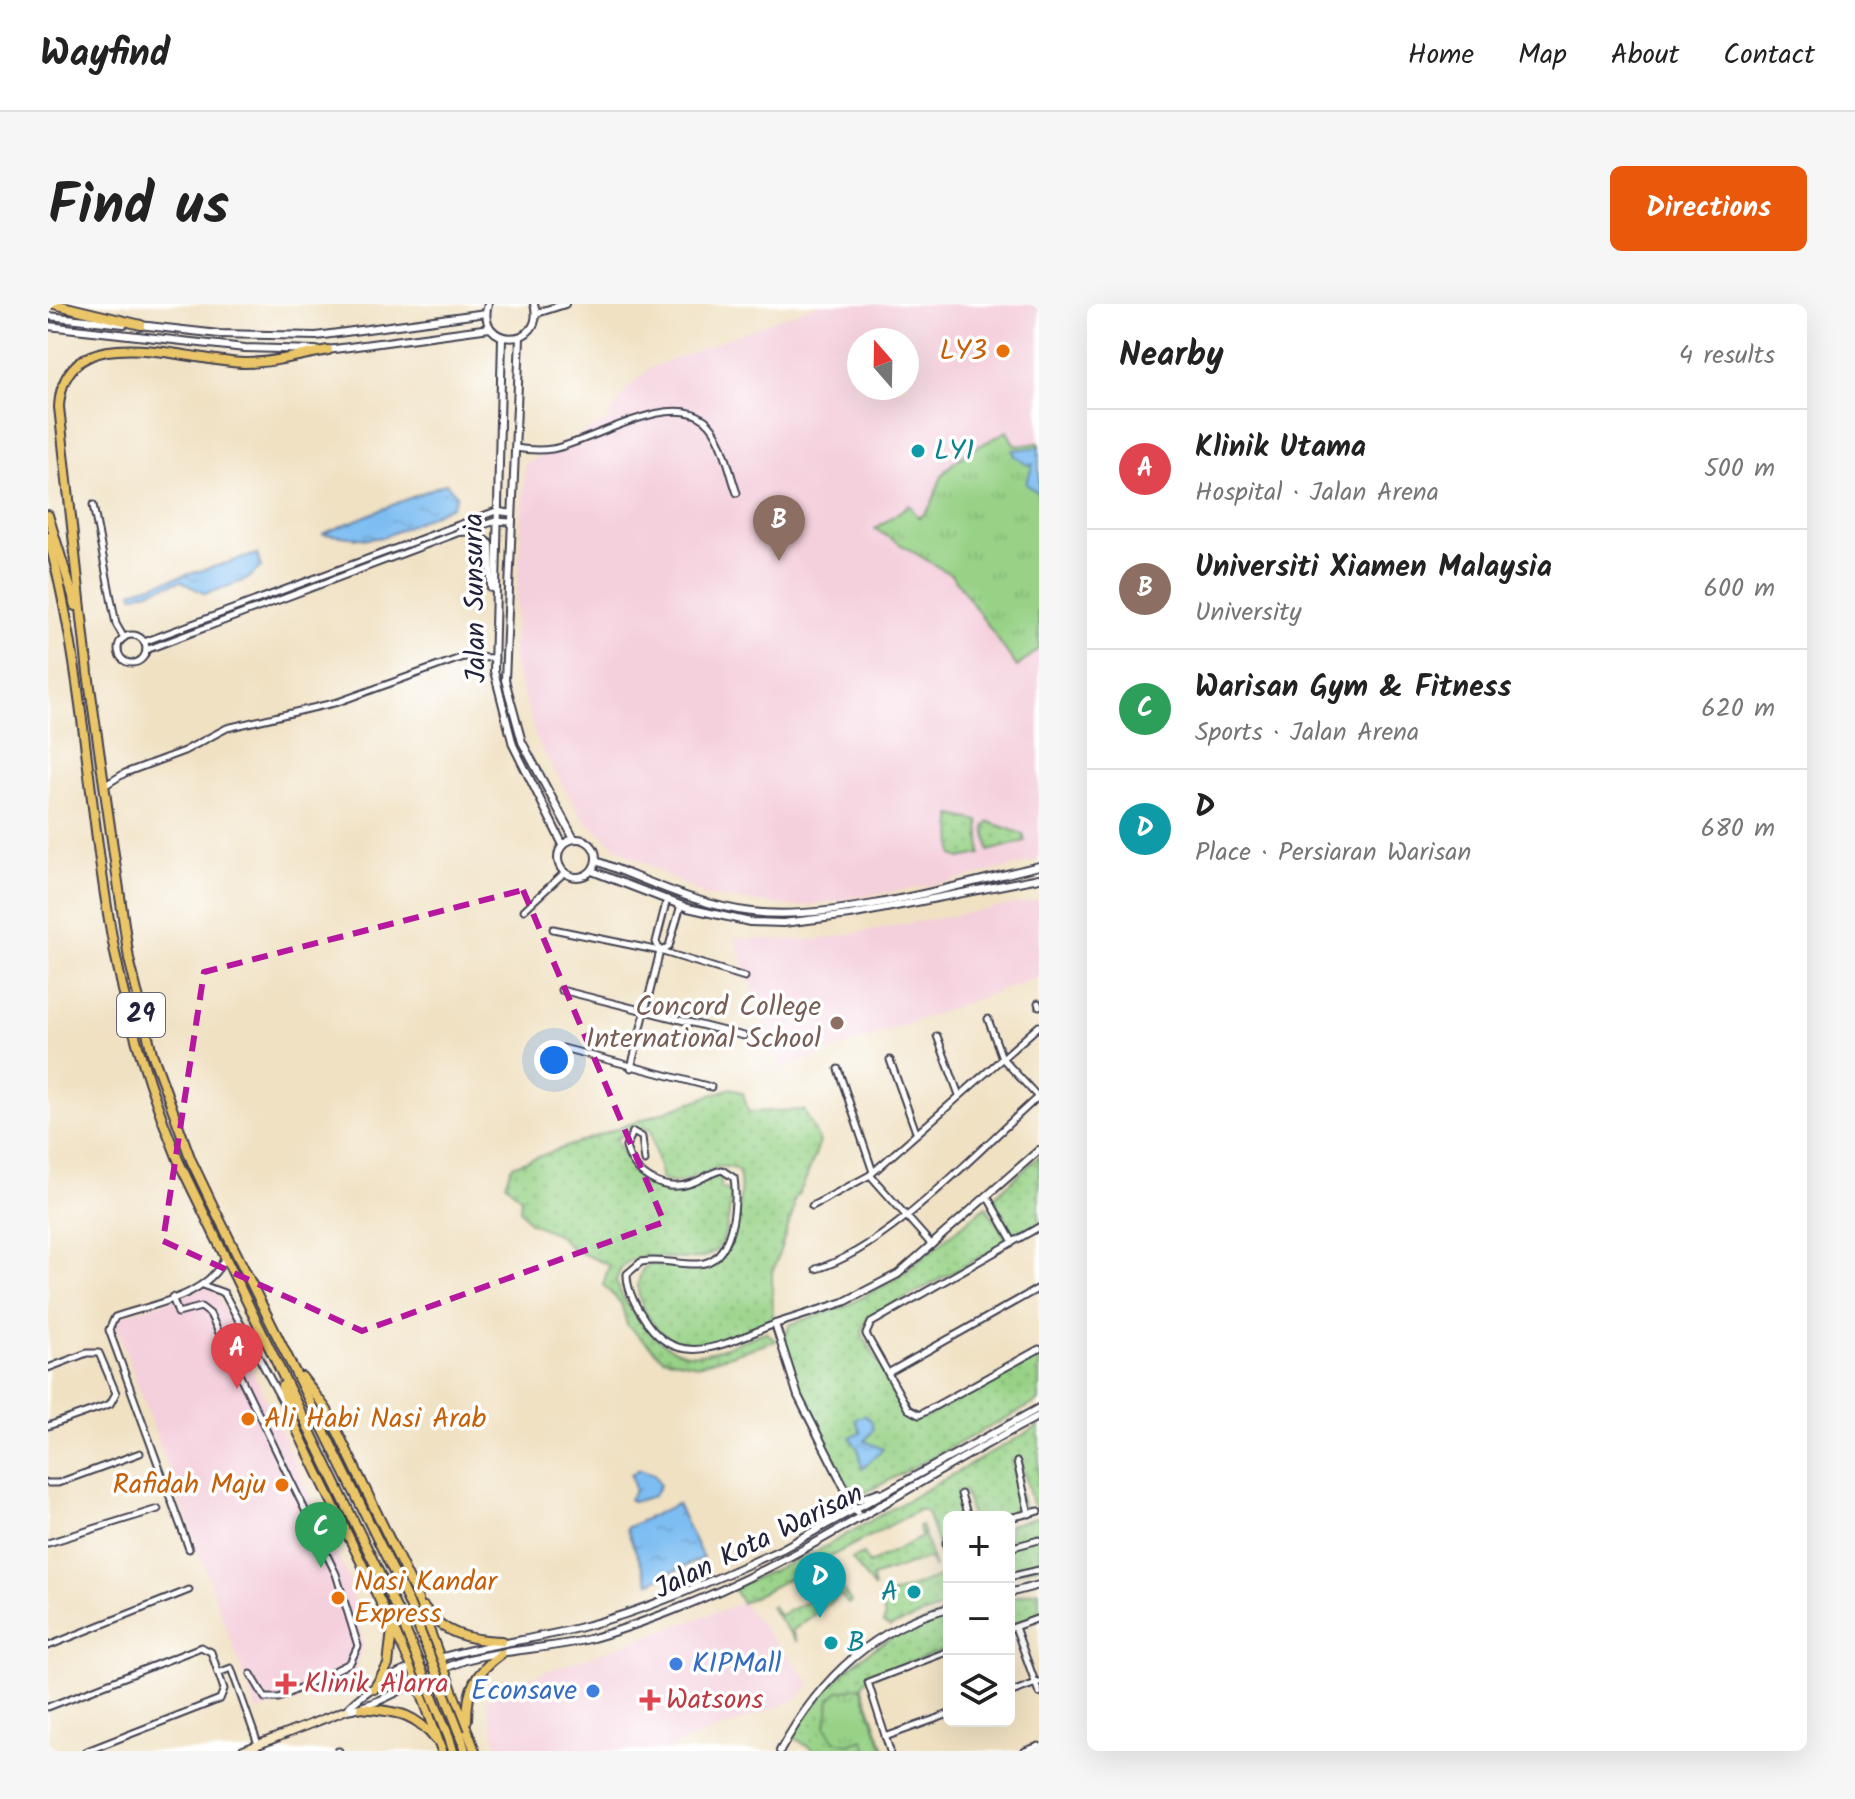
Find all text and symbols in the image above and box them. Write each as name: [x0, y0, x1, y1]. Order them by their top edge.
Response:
text: Wayfind: [40, 25, 170, 85]
text: Home: [1408, 33, 1474, 78]
text: Map: [1518, 33, 1567, 78]
text: About: [1611, 33, 1679, 78]
text: Contact: [1723, 33, 1815, 78]
text: Find us: [48, 163, 229, 253]
button: Directions: [1610, 166, 1807, 251]
north arrow: [847, 328, 919, 400]
place label: LY3: [940, 329, 987, 374]
text: Nearby: [1119, 329, 1224, 383]
text: 4 results: [1679, 335, 1775, 377]
marker: LY3: [994, 342, 1012, 360]
text: Klinik Utama: [1195, 424, 1366, 472]
place label: LY1: [934, 429, 974, 474]
marker: LY1: [909, 442, 927, 460]
text: A: [1137, 448, 1153, 490]
text: 500 m: [1704, 448, 1775, 490]
text: Hospital · Jalan Arena: [1195, 472, 1439, 514]
pin: B: [753, 495, 805, 561]
street label: Jalan Sunsuria: [452, 513, 500, 683]
text: Universiti Xiamen Malaysia: [1195, 544, 1552, 592]
text: B: [1137, 568, 1153, 610]
text: 600 m: [1703, 568, 1775, 610]
text: University: [1195, 592, 1301, 634]
text: Warisan Gym & Fitness: [1195, 664, 1512, 712]
text: C: [1137, 688, 1153, 730]
text: 620 m: [1701, 688, 1775, 730]
text: Sports · Jalan Arena: [1195, 712, 1419, 754]
text: D: [1195, 784, 1215, 832]
text: D: [1136, 808, 1154, 850]
text: 680 m: [1701, 808, 1775, 850]
text: Place · Persiaran Warisan: [1195, 832, 1471, 874]
place label: Concord College International School: [586, 985, 821, 1062]
road number: 29: [117, 993, 165, 1037]
marker: Concord College International School: [828, 1014, 846, 1032]
your location: [534, 1040, 574, 1080]
pin: A: [211, 1323, 263, 1389]
place label: Ali Habi Nasi Arab: [264, 1397, 487, 1442]
marker: Ali Habi Nasi Arab: [239, 1410, 257, 1428]
place label: Rafidah Maju: [113, 1463, 266, 1508]
street label: Jalan Kota Warisan: [647, 1472, 871, 1612]
marker: Rafidah Maju: [273, 1476, 291, 1494]
pin: C: [295, 1502, 347, 1568]
map controls: [943, 1511, 1015, 1727]
button: +: [943, 1511, 1015, 1583]
pin: D: [794, 1552, 846, 1618]
place label: Nasi Kandar Express: [354, 1560, 499, 1637]
place label: A: [881, 1570, 898, 1615]
marker: A: [905, 1583, 923, 1601]
button: −: [943, 1583, 1015, 1655]
marker: Nasi Kandar Express: [329, 1589, 347, 1607]
place label: B: [847, 1621, 865, 1666]
marker: B: [822, 1634, 840, 1652]
place label: KIPMall: [692, 1642, 782, 1687]
marker: KIPMall: [667, 1655, 685, 1673]
button: layers: [943, 1655, 1015, 1727]
place label: Klinik Alarra: [304, 1662, 449, 1707]
place label: Econsave: [471, 1669, 577, 1714]
marker: Klinik Alarra: [275, 1673, 297, 1695]
place label: Watsons: [666, 1678, 763, 1723]
marker: Econsave: [584, 1682, 602, 1700]
marker: Watsons: [641, 1691, 659, 1709]

